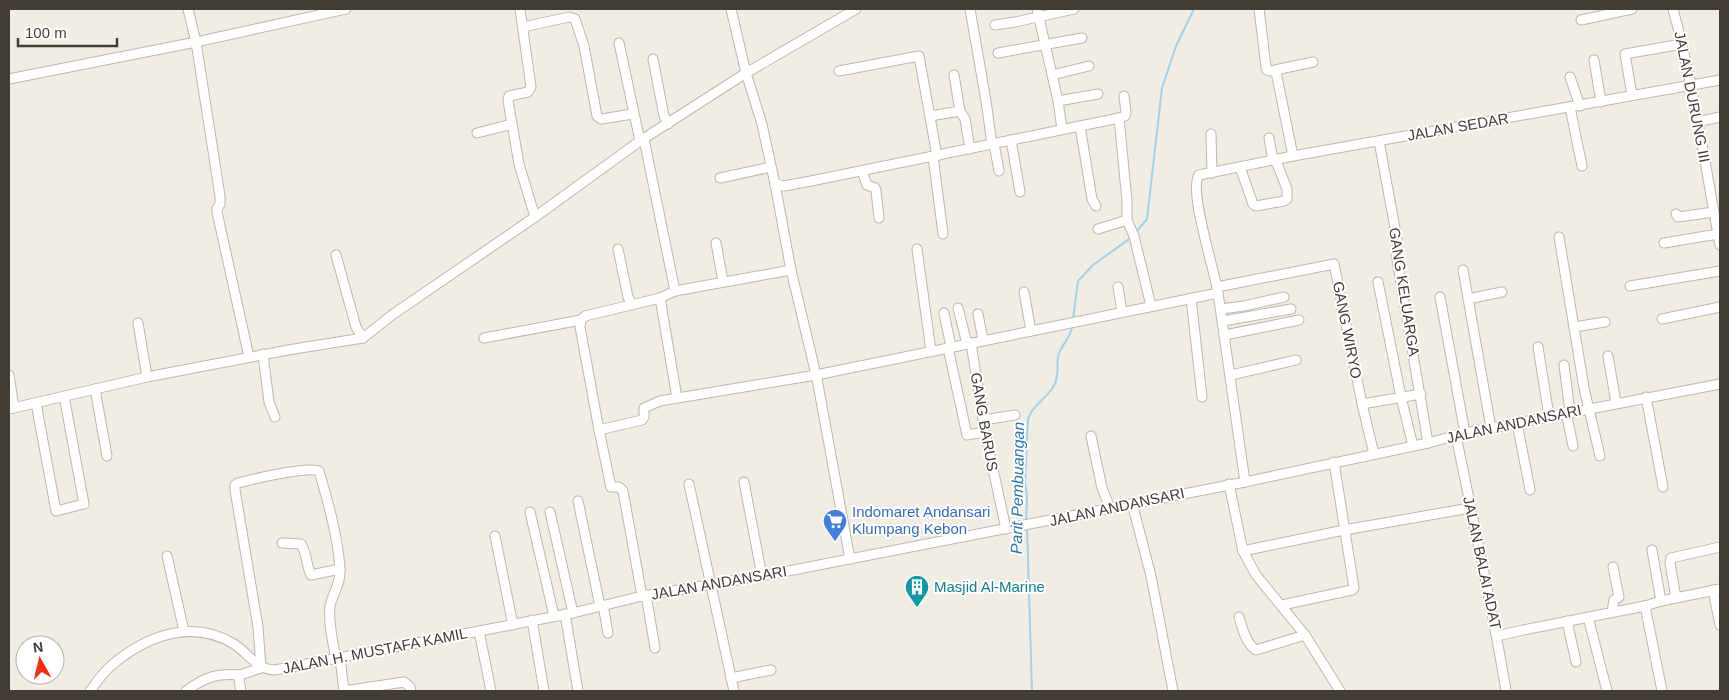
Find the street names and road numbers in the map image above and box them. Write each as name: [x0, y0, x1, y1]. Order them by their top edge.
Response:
street label: JALAN DURUNG III: [1671, 30, 1714, 164]
street label: JALAN SEDAR: [1406, 109, 1510, 144]
street label: GANG KELUARGA: [1386, 226, 1423, 357]
street label: GANG WIRYO: [1330, 280, 1365, 380]
street label: GANG BARUS: [967, 371, 1002, 473]
street label: JALAN ANDANSARI: [1445, 401, 1583, 446]
street label: JALAN ANDANSARI: [1048, 484, 1186, 529]
street label: JALAN BALAI ADAT: [1460, 495, 1505, 631]
street label: JALAN ANDANSARI: [650, 562, 788, 603]
street label: JALAN H. MUSTAFA KAMIL: [281, 624, 469, 677]

